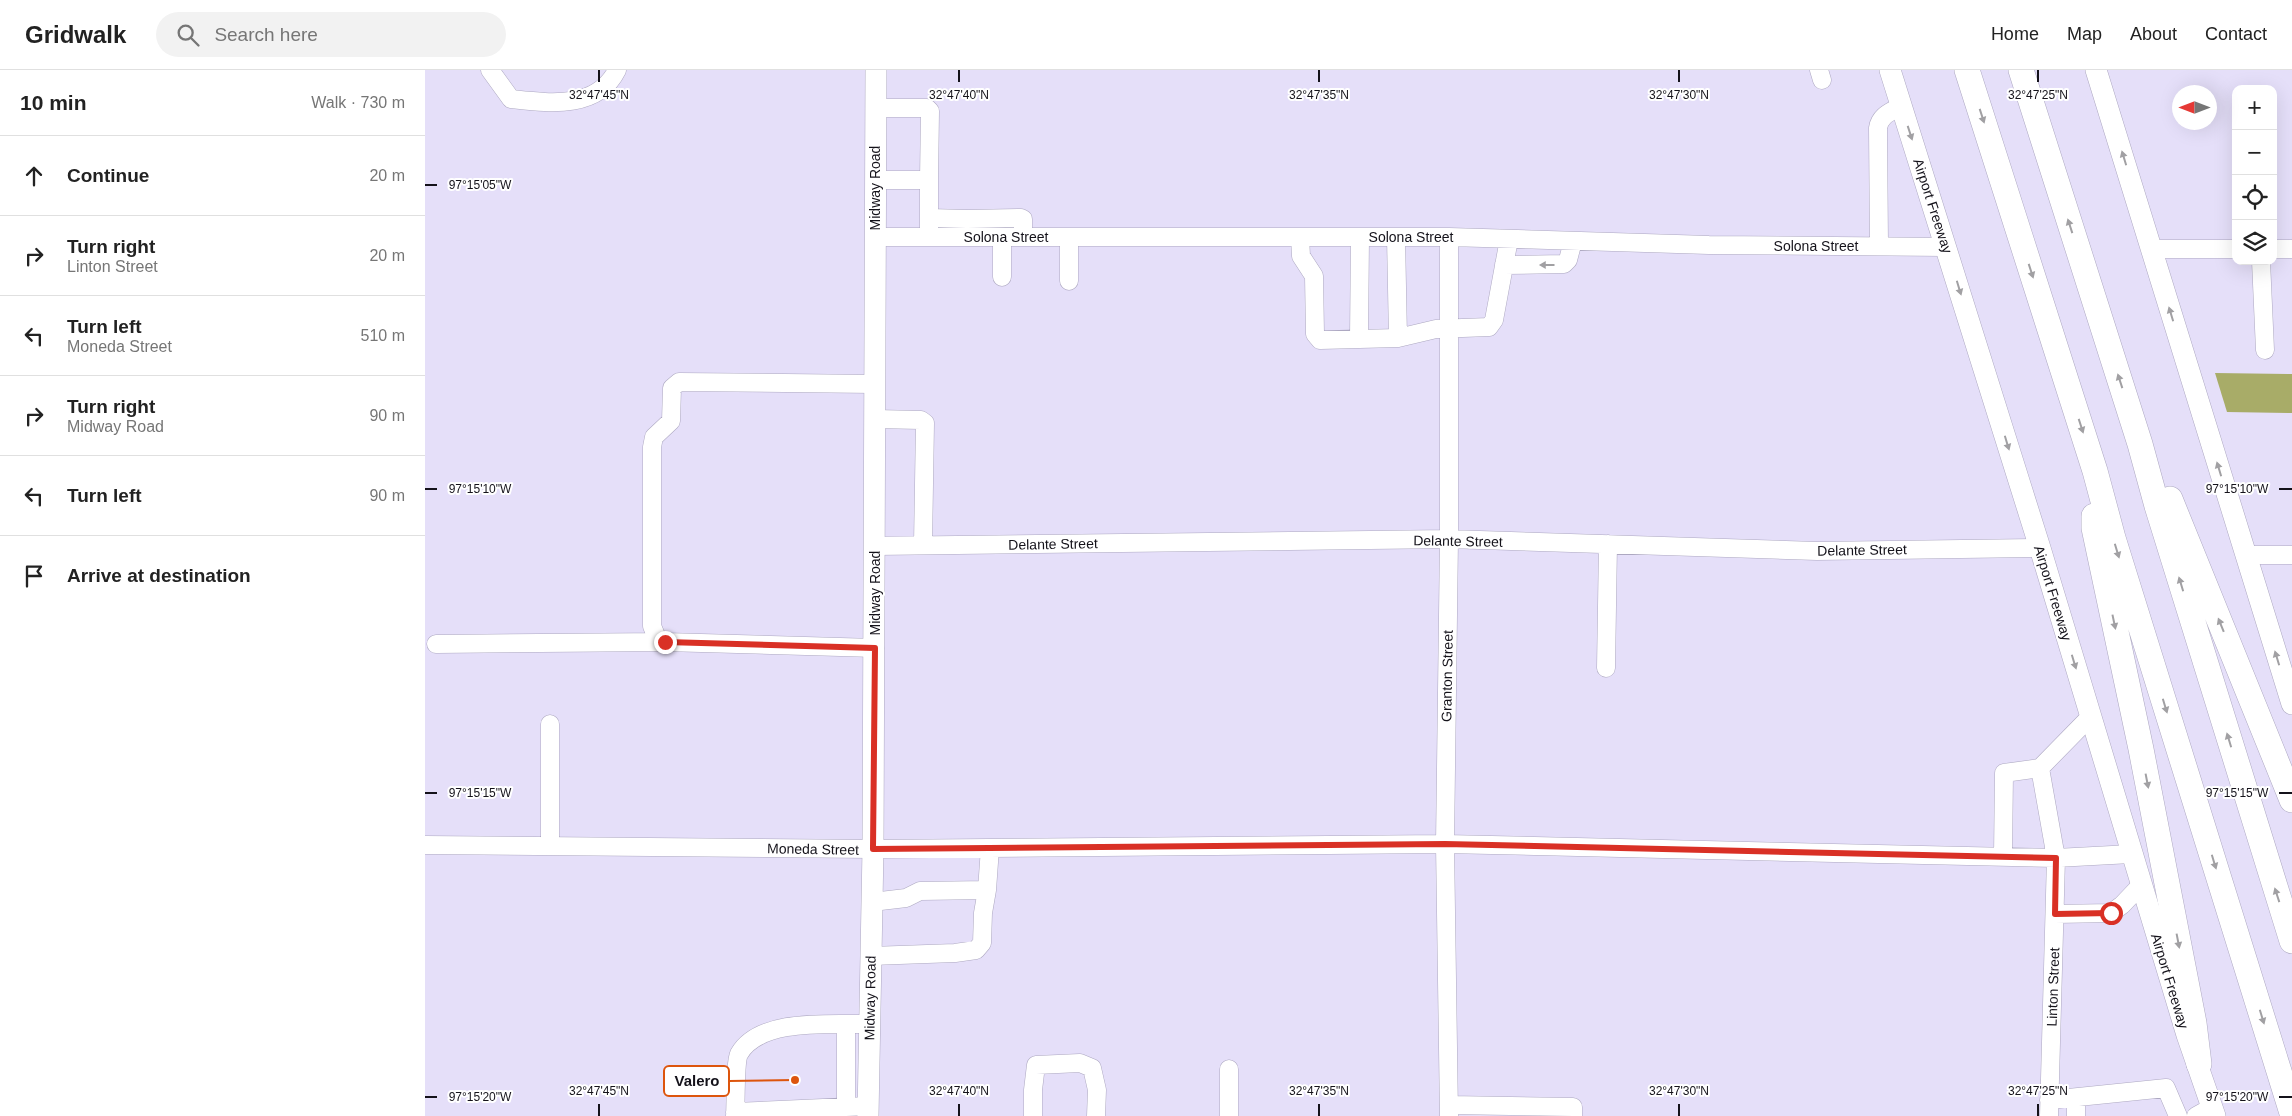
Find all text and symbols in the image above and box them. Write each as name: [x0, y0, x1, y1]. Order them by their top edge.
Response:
search box: [156, 12, 506, 57]
text: Gridwalk: [25, 21, 126, 48]
icon: search: [174, 21, 202, 49]
text: Search here: [214, 24, 318, 45]
text: Home: [1991, 24, 2039, 44]
text: Map: [2067, 24, 2102, 44]
text: About: [2130, 24, 2177, 44]
text: Contact: [2205, 24, 2267, 44]
north arrow: [2172, 85, 2217, 130]
map controls: [2232, 85, 2277, 265]
button: +: [2232, 85, 2277, 130]
text: 32°47'45"N: [569, 88, 629, 102]
text: 32°47'40"N: [929, 88, 989, 102]
text: 32°47'35"N: [1289, 88, 1349, 102]
text: 32°47'30"N: [1649, 88, 1709, 102]
text: 32°47'25"N: [2008, 88, 2068, 102]
text: 10 min: [20, 91, 87, 114]
text: Walk · 730 m: [311, 94, 405, 111]
one-way arrow: [1979, 109, 1987, 124]
one-way arrow: [1907, 126, 1915, 141]
button: −: [2232, 130, 2277, 175]
street label: Midway Road: [867, 146, 883, 230]
one-way arrow: [2120, 151, 2127, 166]
street label: Airport Freeway: [1910, 157, 1956, 255]
icon: ahead: [20, 162, 48, 190]
text: Continue: [67, 165, 149, 186]
text: 20 m: [369, 167, 405, 184]
button: locate: [2232, 175, 2277, 220]
text: 97°15'05"W: [449, 178, 512, 192]
one-way arrow: [2066, 218, 2074, 233]
button: layers: [2232, 220, 2277, 265]
street label: Solona Street: [964, 229, 1049, 245]
street label: Solona Street: [1369, 229, 1454, 245]
text: Turn right: [67, 236, 155, 257]
street label: Solona Street: [1774, 238, 1859, 254]
icon: right: [20, 242, 48, 270]
text: 20 m: [369, 247, 405, 264]
text: Linton Street: [67, 258, 158, 275]
one-way arrow: [1539, 261, 1555, 269]
one-way arrow: [2028, 264, 2036, 279]
one-way arrow: [1956, 281, 1963, 296]
one-way arrow: [2167, 306, 2175, 321]
text: Turn left: [67, 316, 142, 337]
icon: left: [20, 322, 48, 350]
text: 510 m: [361, 327, 405, 344]
text: Moneda Street: [67, 338, 172, 355]
one-way arrow: [2115, 373, 2123, 388]
text: Turn right: [67, 396, 155, 417]
icon: right: [20, 402, 48, 430]
text: 90 m: [369, 407, 405, 424]
text: Midway Road: [67, 418, 164, 435]
one-way arrow: [2077, 419, 2085, 434]
one-way arrow: [2004, 436, 2012, 451]
one-way arrow: [2214, 461, 2222, 476]
icon: left: [20, 482, 48, 510]
text: 97°15'10"W: [449, 482, 512, 496]
text: 97°15'10"W: [2206, 482, 2269, 496]
text: Turn left: [67, 485, 142, 506]
text: 90 m: [369, 487, 405, 504]
street label: Delante Street: [1413, 532, 1503, 550]
street label: Delante Street: [1008, 535, 1098, 553]
street label: Delante Street: [1817, 541, 1907, 559]
street label: Airport Freeway: [2031, 543, 2075, 643]
one-way arrow: [2114, 544, 2122, 559]
street label: Midway Road: [867, 551, 883, 635]
icon: arrive: [20, 562, 48, 590]
text: Arrive at destination: [67, 565, 251, 586]
one-way arrow: [2176, 577, 2184, 592]
one-way arrow: [2110, 615, 2118, 630]
one-way arrow: [2217, 618, 2225, 633]
street label: Granton Street: [1438, 630, 1456, 722]
route end: [654, 631, 677, 654]
one-way arrow: [2273, 650, 2281, 665]
one-way arrow: [2070, 655, 2078, 670]
one-way arrow: [2162, 699, 2170, 714]
one-way arrow: [2224, 732, 2232, 747]
one-way arrow: [2143, 774, 2151, 789]
text: 97°15'15"W: [449, 786, 512, 800]
text: 97°15'15"W: [2206, 786, 2269, 800]
street label: Moneda Street: [767, 840, 859, 858]
one-way arrow: [2210, 854, 2218, 869]
one-way arrow: [2273, 887, 2280, 902]
route start: [2100, 902, 2123, 925]
street label: Airport Freeway: [2148, 931, 2192, 1031]
one-way arrow: [2175, 933, 2183, 949]
street label: Linton Street: [2044, 947, 2062, 1027]
street label: Midway Road: [861, 955, 879, 1041]
one-way arrow: [2259, 1009, 2266, 1024]
callout: Valero: [664, 1066, 729, 1096]
text: Valero: [674, 1072, 720, 1089]
text: 32°47'45"N: [569, 1084, 629, 1098]
text: 32°47'40"N: [929, 1084, 989, 1098]
text: 32°47'35"N: [1289, 1084, 1349, 1098]
text: 32°47'30"N: [1649, 1084, 1709, 1098]
text: 32°47'25"N: [2008, 1084, 2068, 1098]
text: 97°15'20"W: [449, 1090, 512, 1104]
text: 97°15'20"W: [2206, 1090, 2269, 1104]

